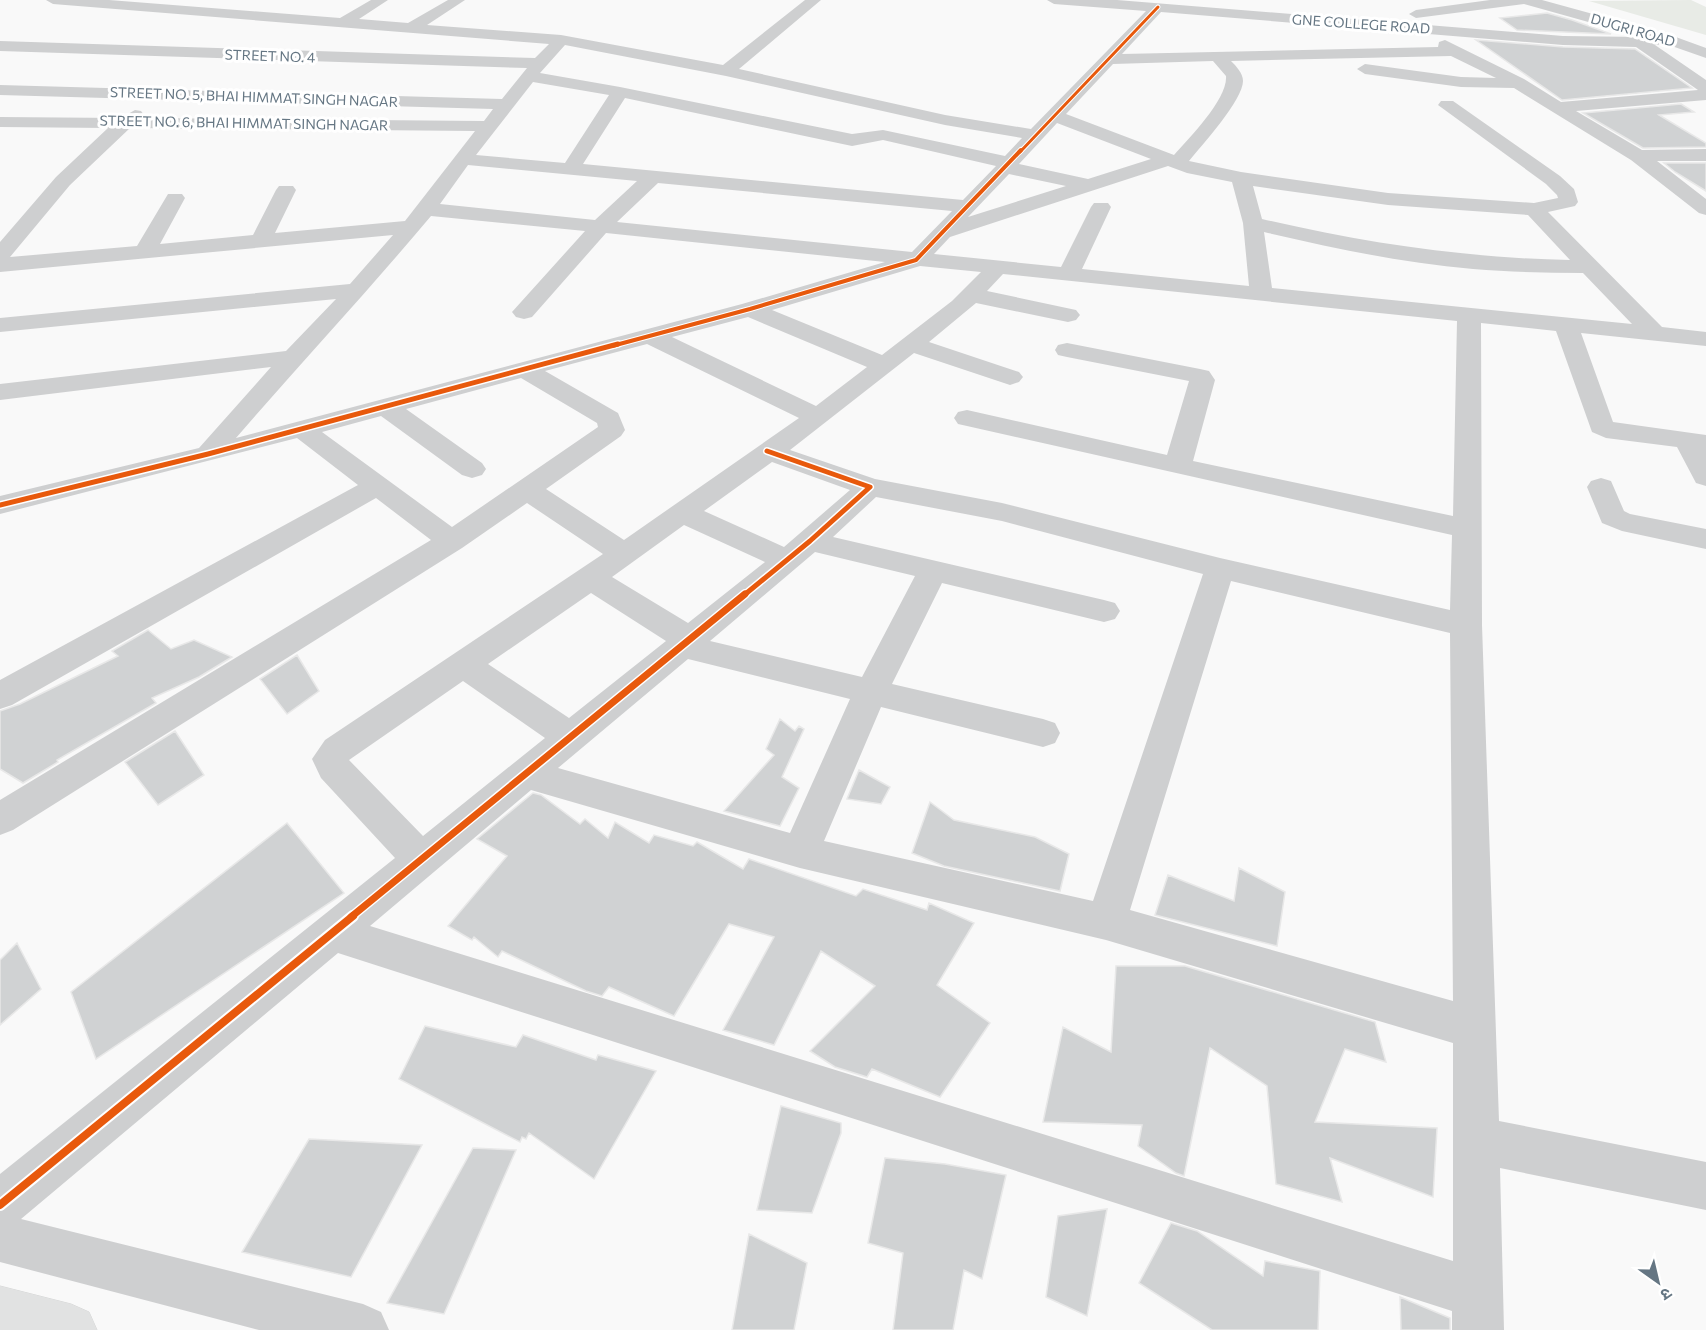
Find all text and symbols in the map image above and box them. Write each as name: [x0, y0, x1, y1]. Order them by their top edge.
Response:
street label: DUGRI ROAD: [1589, 9, 1677, 50]
street label: GNE COLLEGE ROAD: [1291, 10, 1431, 37]
street label: STREET NO. 4: [224, 45, 316, 66]
street label: STREET NO. 5, BHAI HIMMAT SINGH NAGAR: [110, 83, 398, 110]
street label: STREET NO. 6, BHAI HIMMAT SINGH NAGAR: [100, 111, 389, 134]
north arrow: [1628, 1252, 1688, 1312]
text: उ: [1657, 1284, 1676, 1306]

